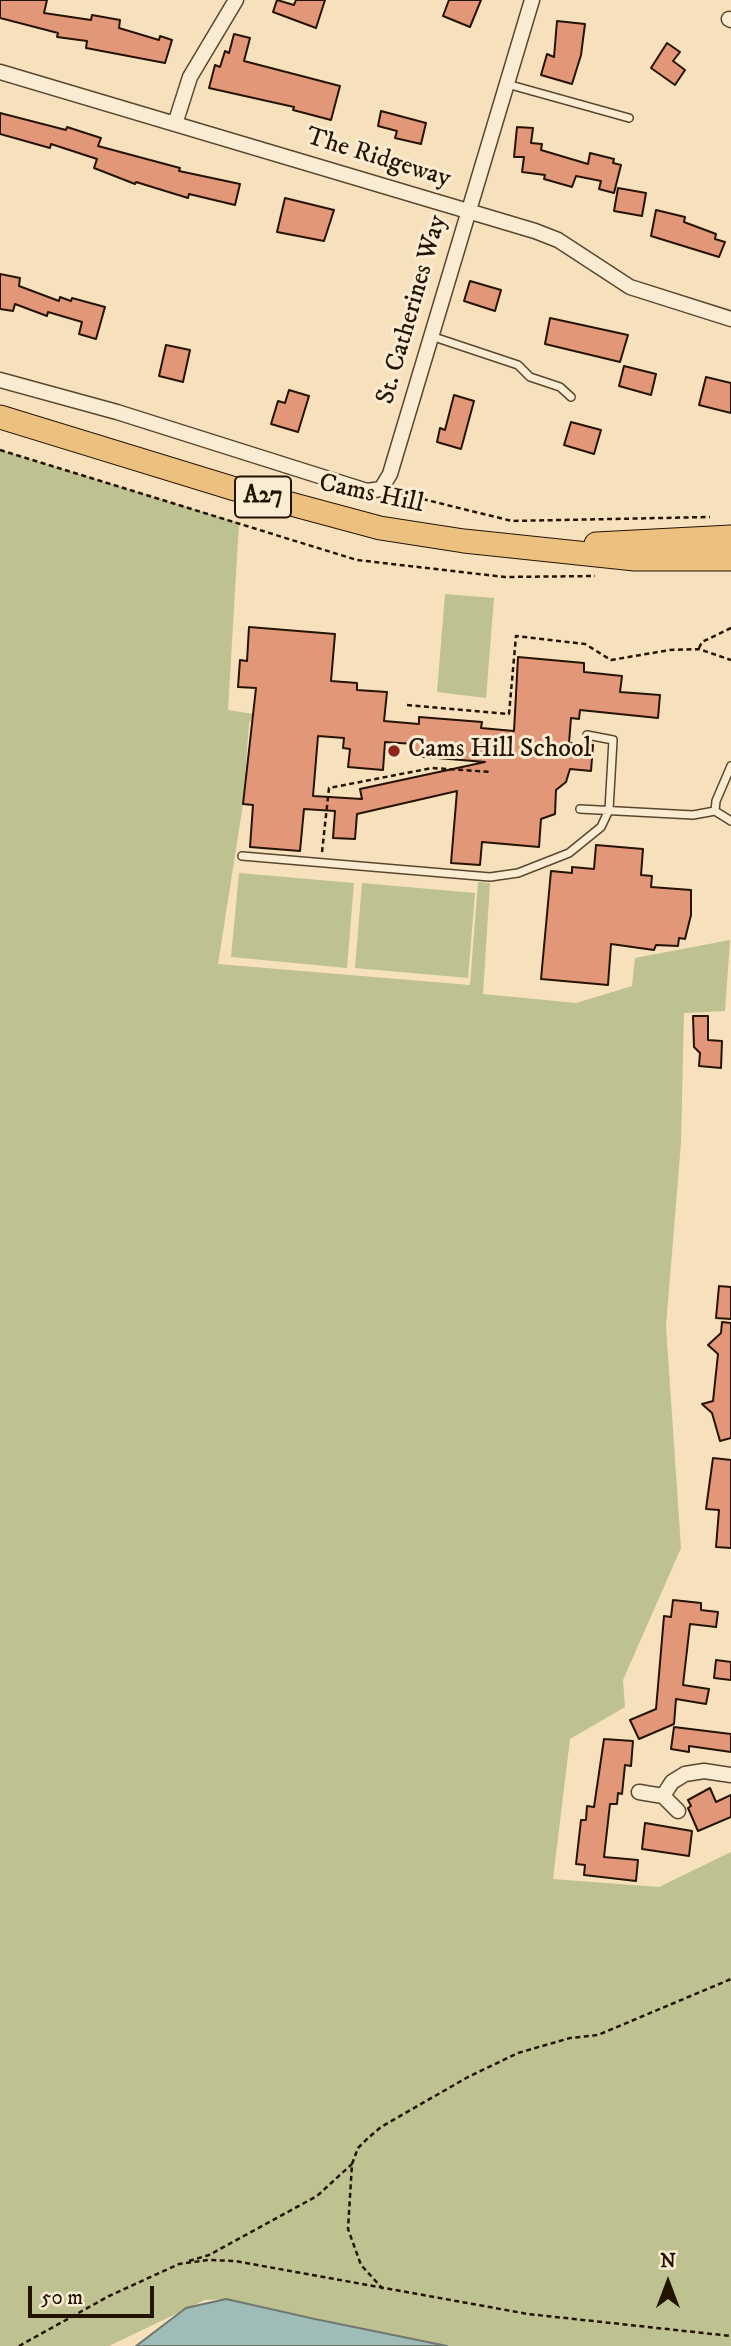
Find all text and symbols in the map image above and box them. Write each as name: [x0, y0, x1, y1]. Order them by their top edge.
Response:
street label: The Ridgeway: [302, 122, 454, 196]
street label: St. Catherines Way: [371, 212, 455, 408]
street label: Cams Hill: [316, 469, 426, 521]
road number: A27: [235, 476, 291, 518]
place label: Cams Hill School: [408, 735, 591, 767]
marker: Cams Hill School: [386, 743, 402, 759]
north arrow: [633, 2248, 703, 2318]
text: N: [660, 2250, 676, 2273]
scale bar: [32, 2272, 158, 2316]
text: 50 m: [41, 2285, 83, 2311]

